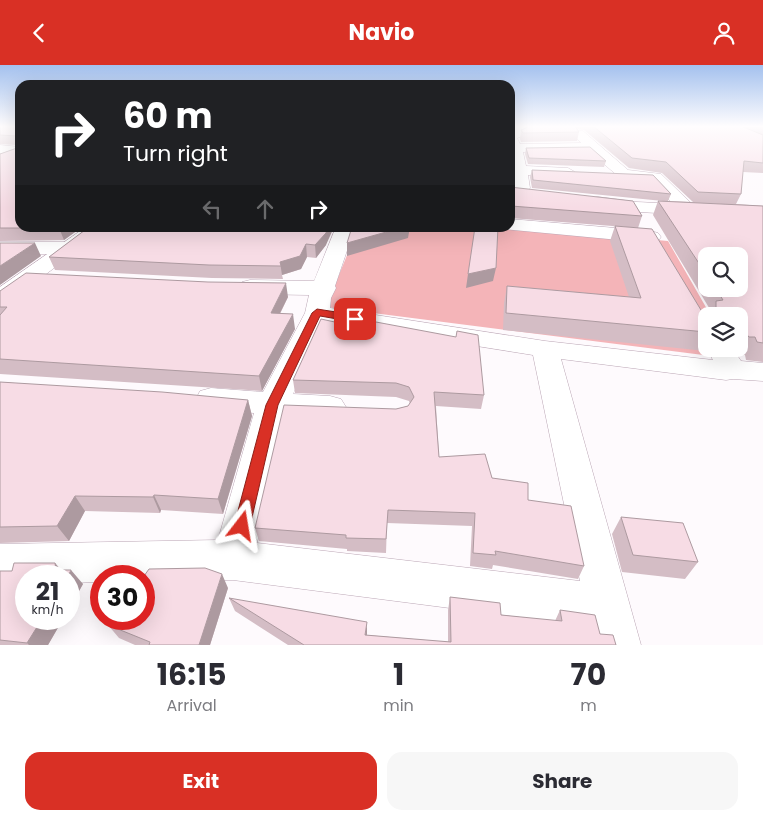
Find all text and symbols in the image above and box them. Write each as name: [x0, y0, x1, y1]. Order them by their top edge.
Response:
text: Navio: [349, 17, 414, 48]
icon: back: [25, 19, 53, 47]
icon: person: [710, 19, 738, 47]
text: 60 m: [123, 91, 213, 140]
icon: right: [40, 100, 105, 165]
text: Turn right: [123, 138, 228, 169]
icon: left: [198, 195, 226, 223]
icon: ahead: [251, 195, 279, 223]
icon: right: [304, 195, 332, 223]
map controls: [698, 247, 748, 357]
button: search: [698, 247, 748, 297]
pin: [334, 298, 376, 340]
icon: arrive: [341, 305, 369, 333]
button: layers: [698, 307, 748, 357]
position arrow: [215, 499, 267, 551]
speed limit sign: 30: [90, 565, 155, 630]
text: 21: [36, 574, 59, 609]
text: km/h: [32, 601, 63, 618]
text: 16:15: [157, 653, 226, 696]
text: 1: [393, 653, 404, 696]
text: 70: [571, 653, 606, 696]
text: Arrival: [166, 694, 217, 717]
text: min: [383, 694, 414, 717]
text: m: [580, 694, 597, 717]
button: Exit: [25, 752, 377, 810]
button: Share: [387, 752, 738, 810]

